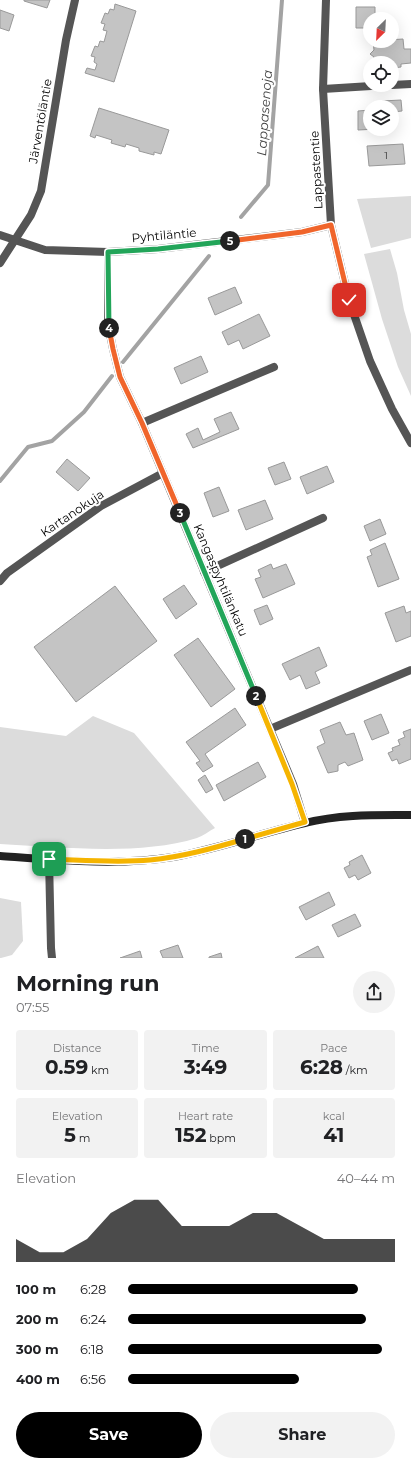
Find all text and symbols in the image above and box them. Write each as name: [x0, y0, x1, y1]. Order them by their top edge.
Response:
north arrow: [363, 12, 399, 48]
map controls: [363, 12, 399, 136]
button: locate: [363, 56, 399, 92]
water label: Lappasenoja: [253, 69, 275, 157]
street label: Järventöläntie: [25, 77, 55, 165]
button: layers: [363, 100, 399, 136]
street label: Lappastentie: [306, 130, 326, 210]
house number: 1: [384, 149, 388, 162]
street label: Pyhtiläntie: [131, 225, 197, 245]
pin: 5: [220, 231, 240, 251]
text: 5: [227, 234, 233, 248]
pin: [332, 283, 366, 317]
icon: check: [338, 289, 360, 311]
pin: 4: [99, 318, 119, 338]
text: 4: [105, 321, 113, 335]
street label: Kartanokuja: [37, 486, 107, 540]
pin: 3: [170, 503, 190, 523]
text: 3: [177, 506, 183, 520]
street label: Kangaspyhtilänkatu: [190, 521, 252, 639]
pin: 2: [246, 686, 266, 706]
text: 2: [253, 689, 259, 703]
pin: 1: [235, 829, 255, 849]
text: 1: [243, 832, 247, 846]
pin: [32, 842, 66, 876]
icon: arrive: [38, 848, 60, 870]
text: Morning run: [16, 970, 159, 997]
button: share: [353, 971, 395, 1013]
text: 07:55: [16, 999, 49, 1015]
text: Distance: [53, 1041, 101, 1055]
text: Time: [192, 1041, 219, 1055]
text: Pace: [320, 1041, 347, 1055]
text: 0.59: [45, 1055, 88, 1079]
text: 3:49: [184, 1055, 227, 1079]
text: 6:28: [300, 1055, 343, 1079]
text: km: [88, 1063, 109, 1077]
text: /km: [343, 1063, 368, 1077]
text: Elevation: [52, 1109, 103, 1123]
text: Heart rate: [178, 1109, 233, 1123]
text: kcal: [323, 1109, 345, 1123]
text: 5: [64, 1123, 76, 1147]
text: 152: [175, 1123, 206, 1147]
text: 41: [323, 1123, 344, 1147]
text: m: [76, 1131, 90, 1145]
text: bpm: [206, 1131, 236, 1145]
text: Elevation: [16, 1170, 76, 1186]
text: 40–44 m: [337, 1170, 395, 1186]
text: 100 m: [16, 1281, 56, 1297]
text: 6:28: [80, 1281, 106, 1297]
text: 200 m: [16, 1311, 59, 1327]
text: 6:24: [80, 1311, 106, 1327]
text: 300 m: [16, 1341, 59, 1357]
text: 6:18: [80, 1341, 104, 1357]
text: 400 m: [16, 1371, 60, 1387]
text: 6:56: [80, 1371, 106, 1387]
button: Save: [16, 1412, 202, 1458]
button: Share: [210, 1412, 395, 1458]

